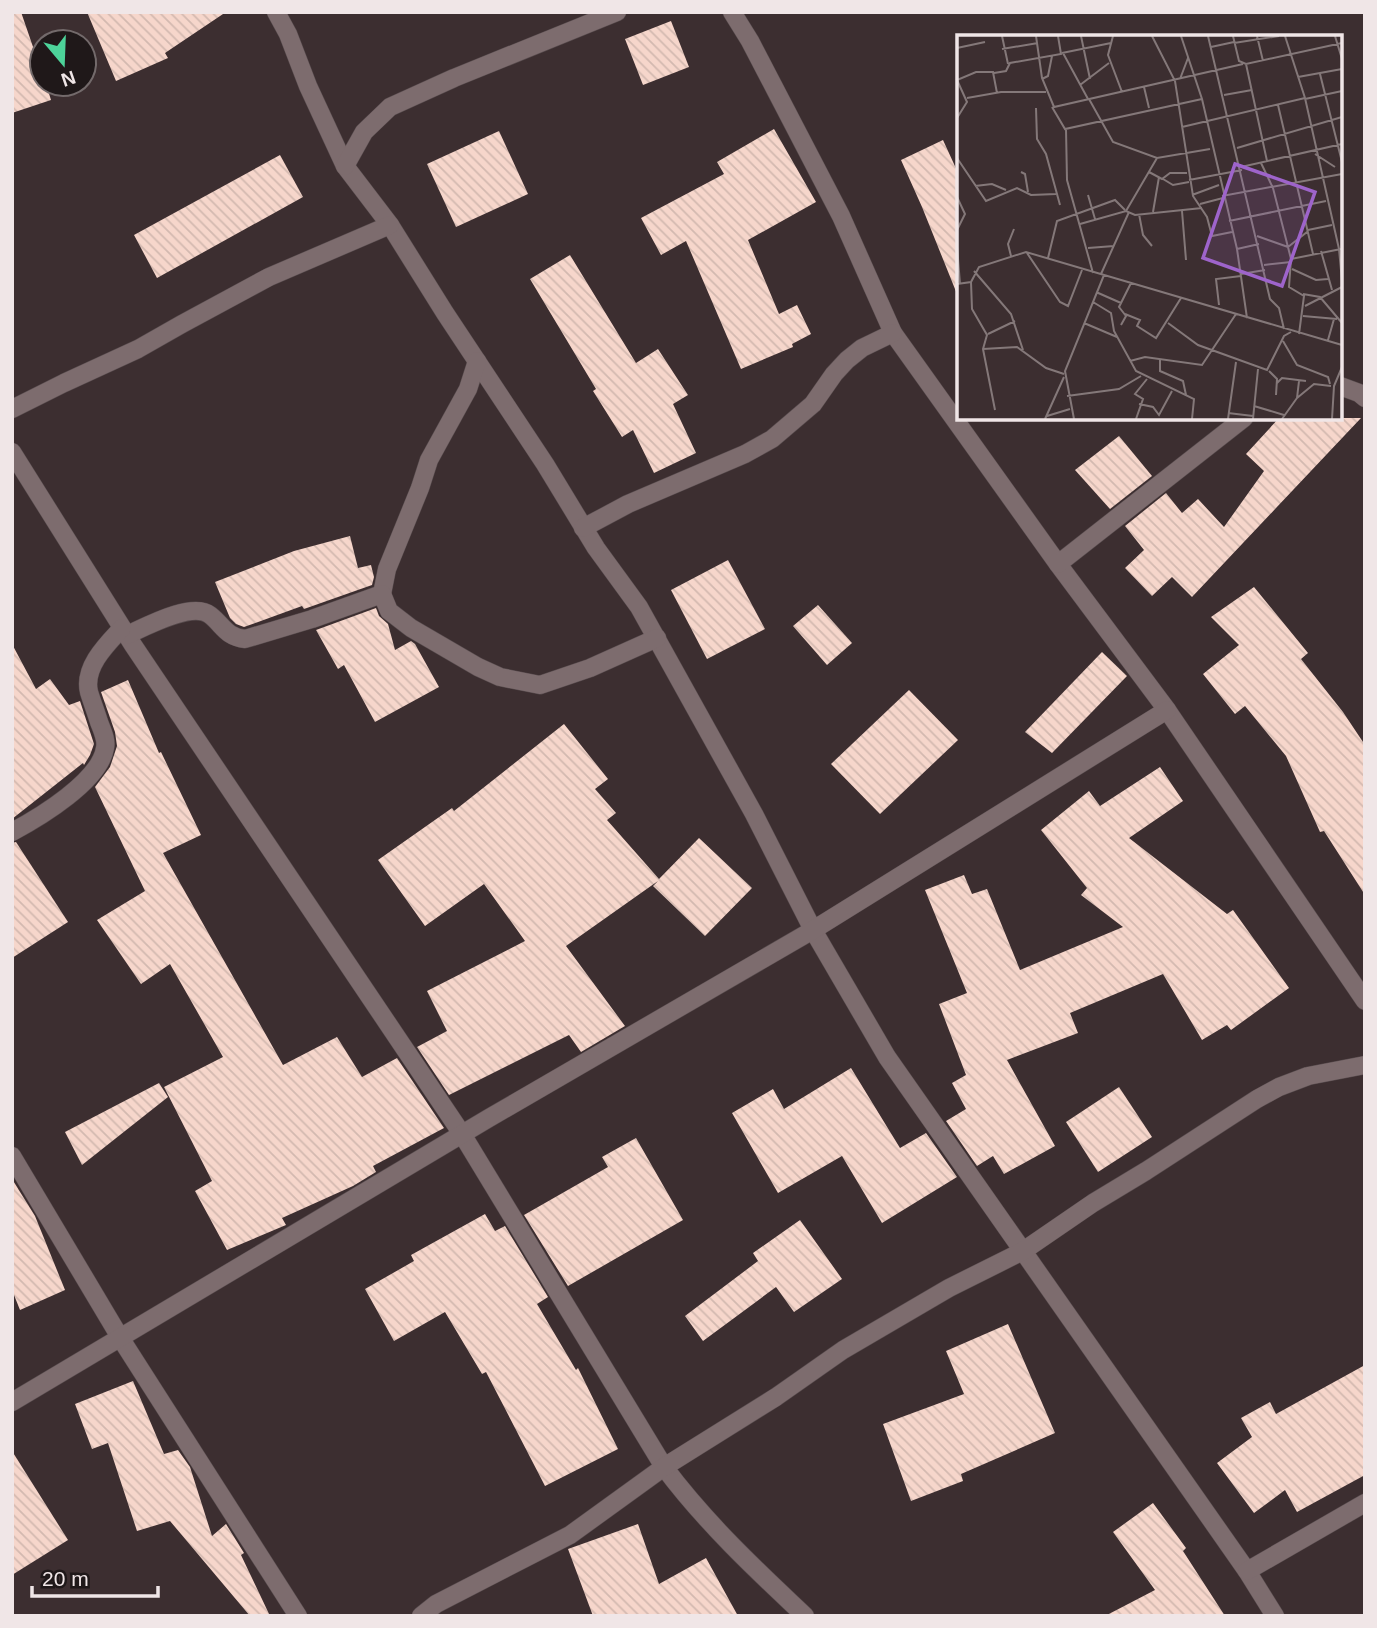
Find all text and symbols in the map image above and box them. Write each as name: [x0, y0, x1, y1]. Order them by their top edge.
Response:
north arrow: [28, 28, 98, 98]
inset map: [957, 35, 1342, 420]
text: N: [58, 66, 78, 91]
scale bar: [32, 1554, 158, 1598]
text: 20 m: [42, 1567, 89, 1590]

